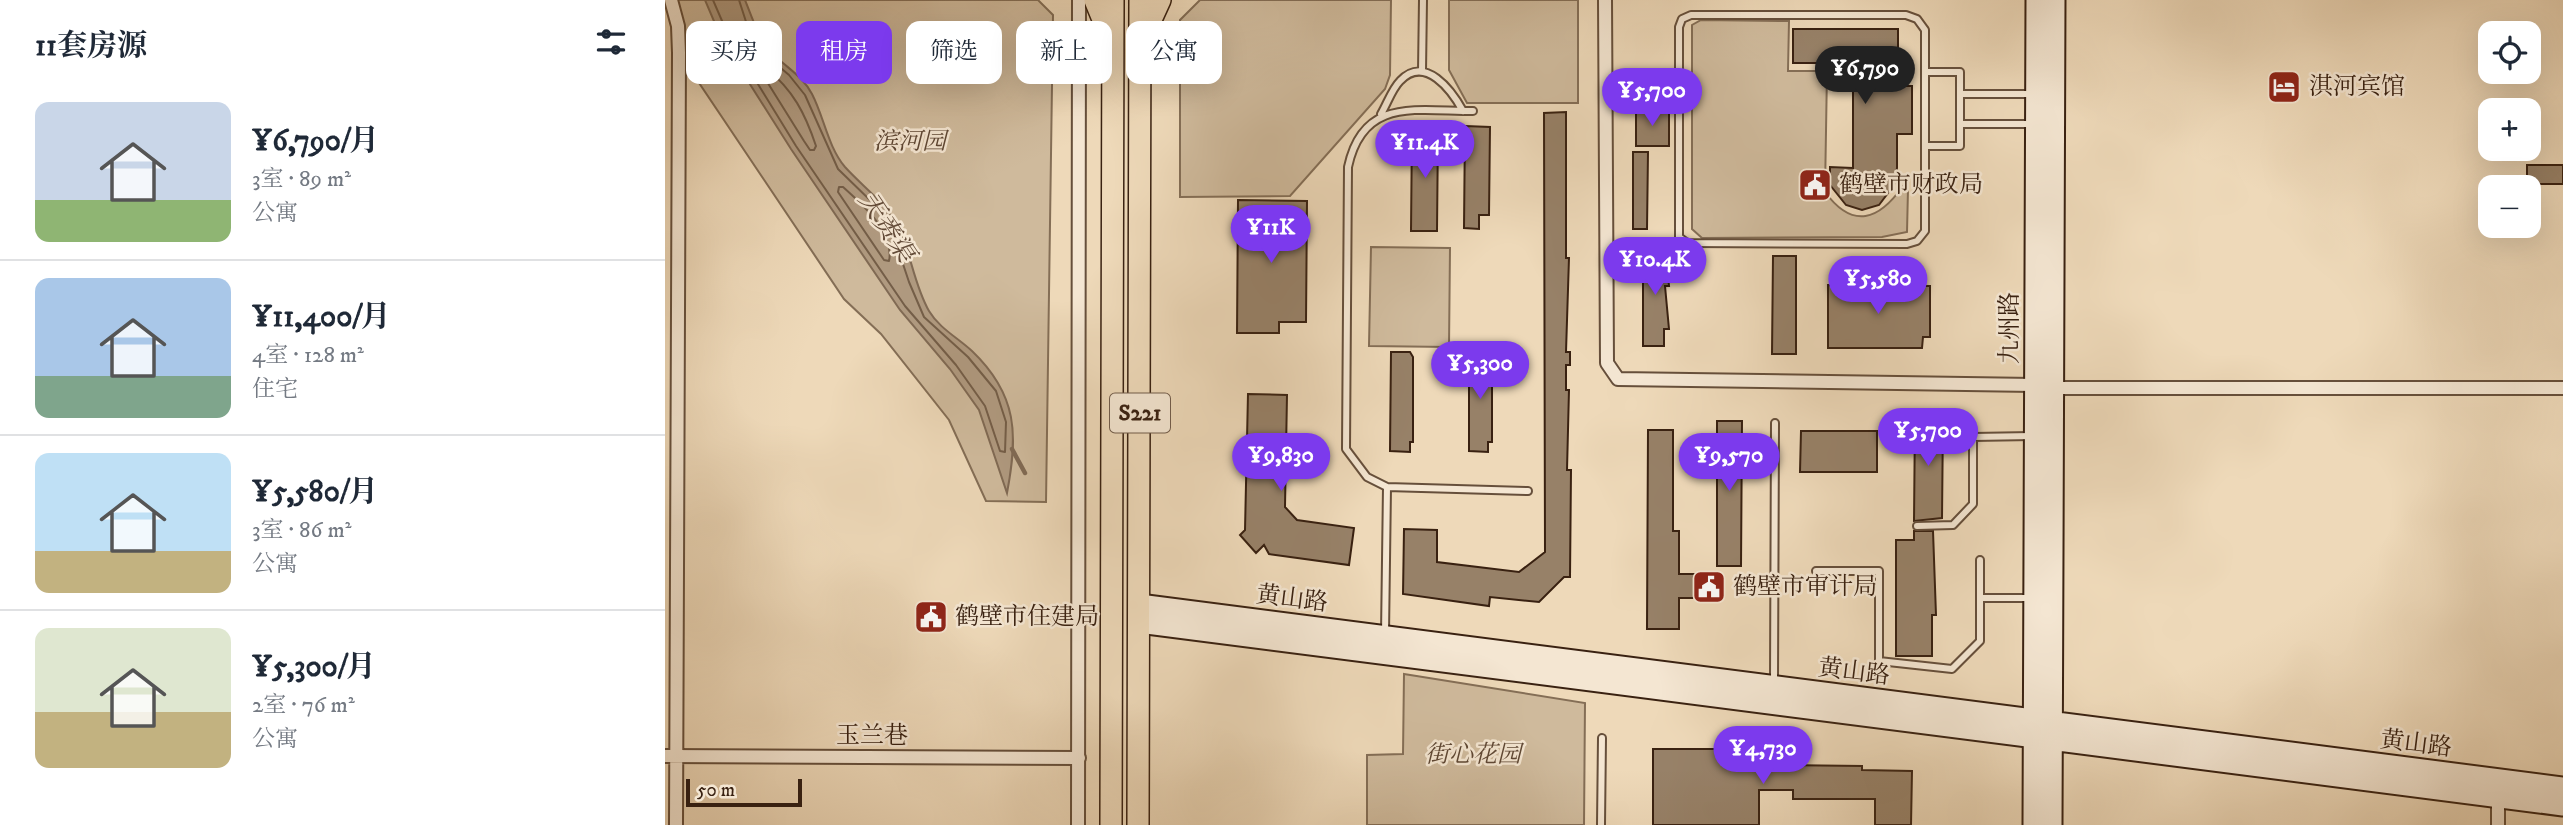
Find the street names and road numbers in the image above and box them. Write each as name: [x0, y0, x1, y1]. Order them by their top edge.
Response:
street label: 九州路: [1995, 292, 2025, 364]
road number: S221: [1110, 394, 1170, 432]
street label: 黄山路: [1254, 580, 1330, 618]
street label: 黄山路: [1816, 653, 1892, 691]
street label: 玉兰巷: [836, 721, 908, 751]
street label: 黄山路: [2378, 725, 2454, 763]

